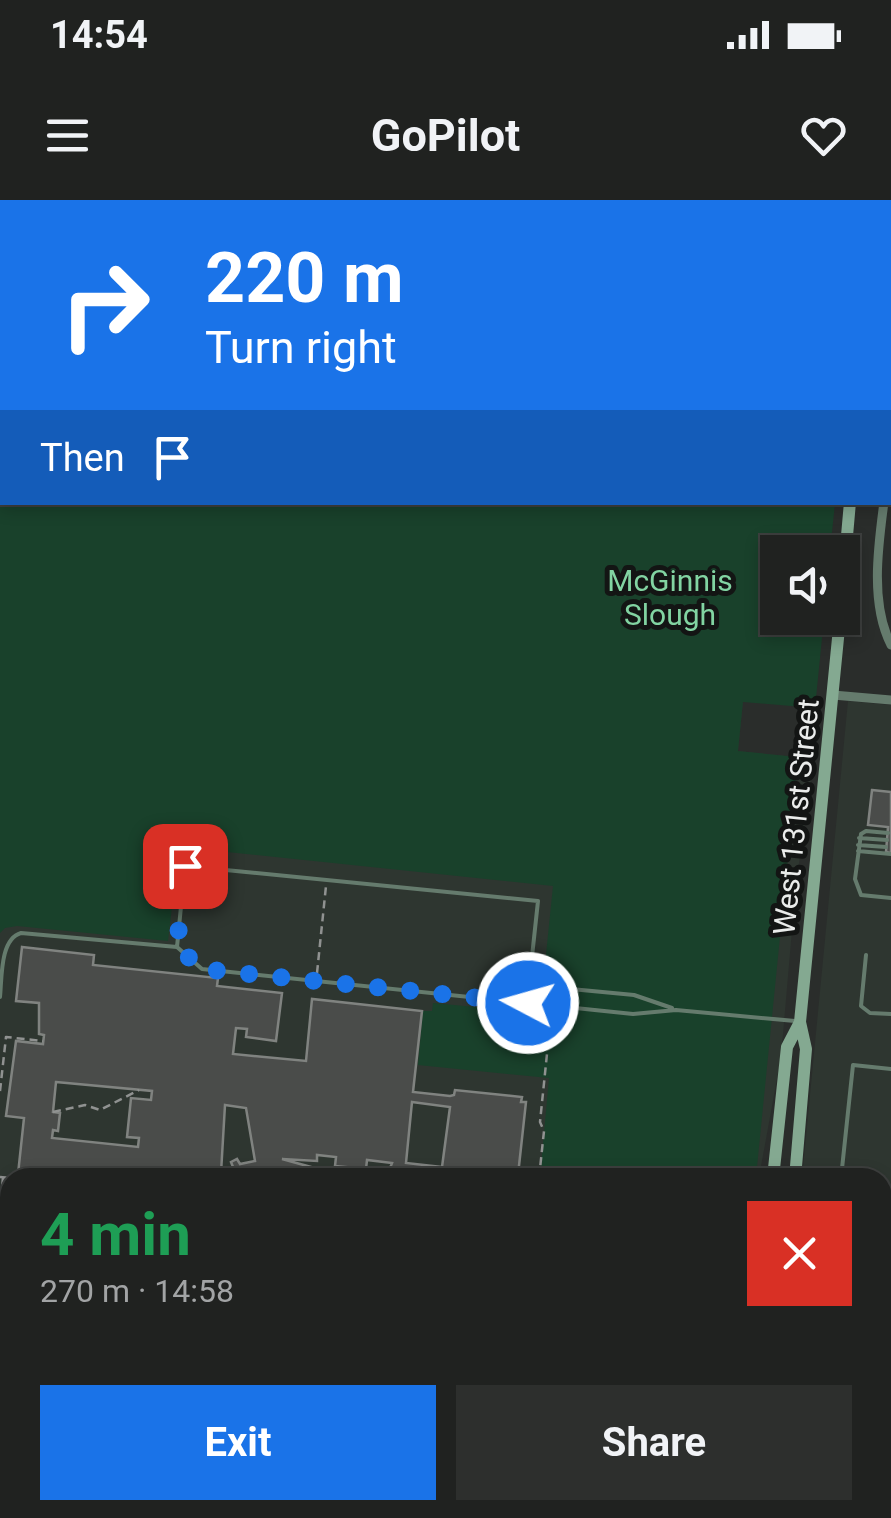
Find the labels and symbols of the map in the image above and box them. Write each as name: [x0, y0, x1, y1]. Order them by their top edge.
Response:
park label: McGinnis Slough: [607, 563, 733, 632]
street label: West 131st Street: [766, 697, 826, 937]
pin: [143, 824, 228, 909]
position arrow: [476, 951, 580, 1055]

